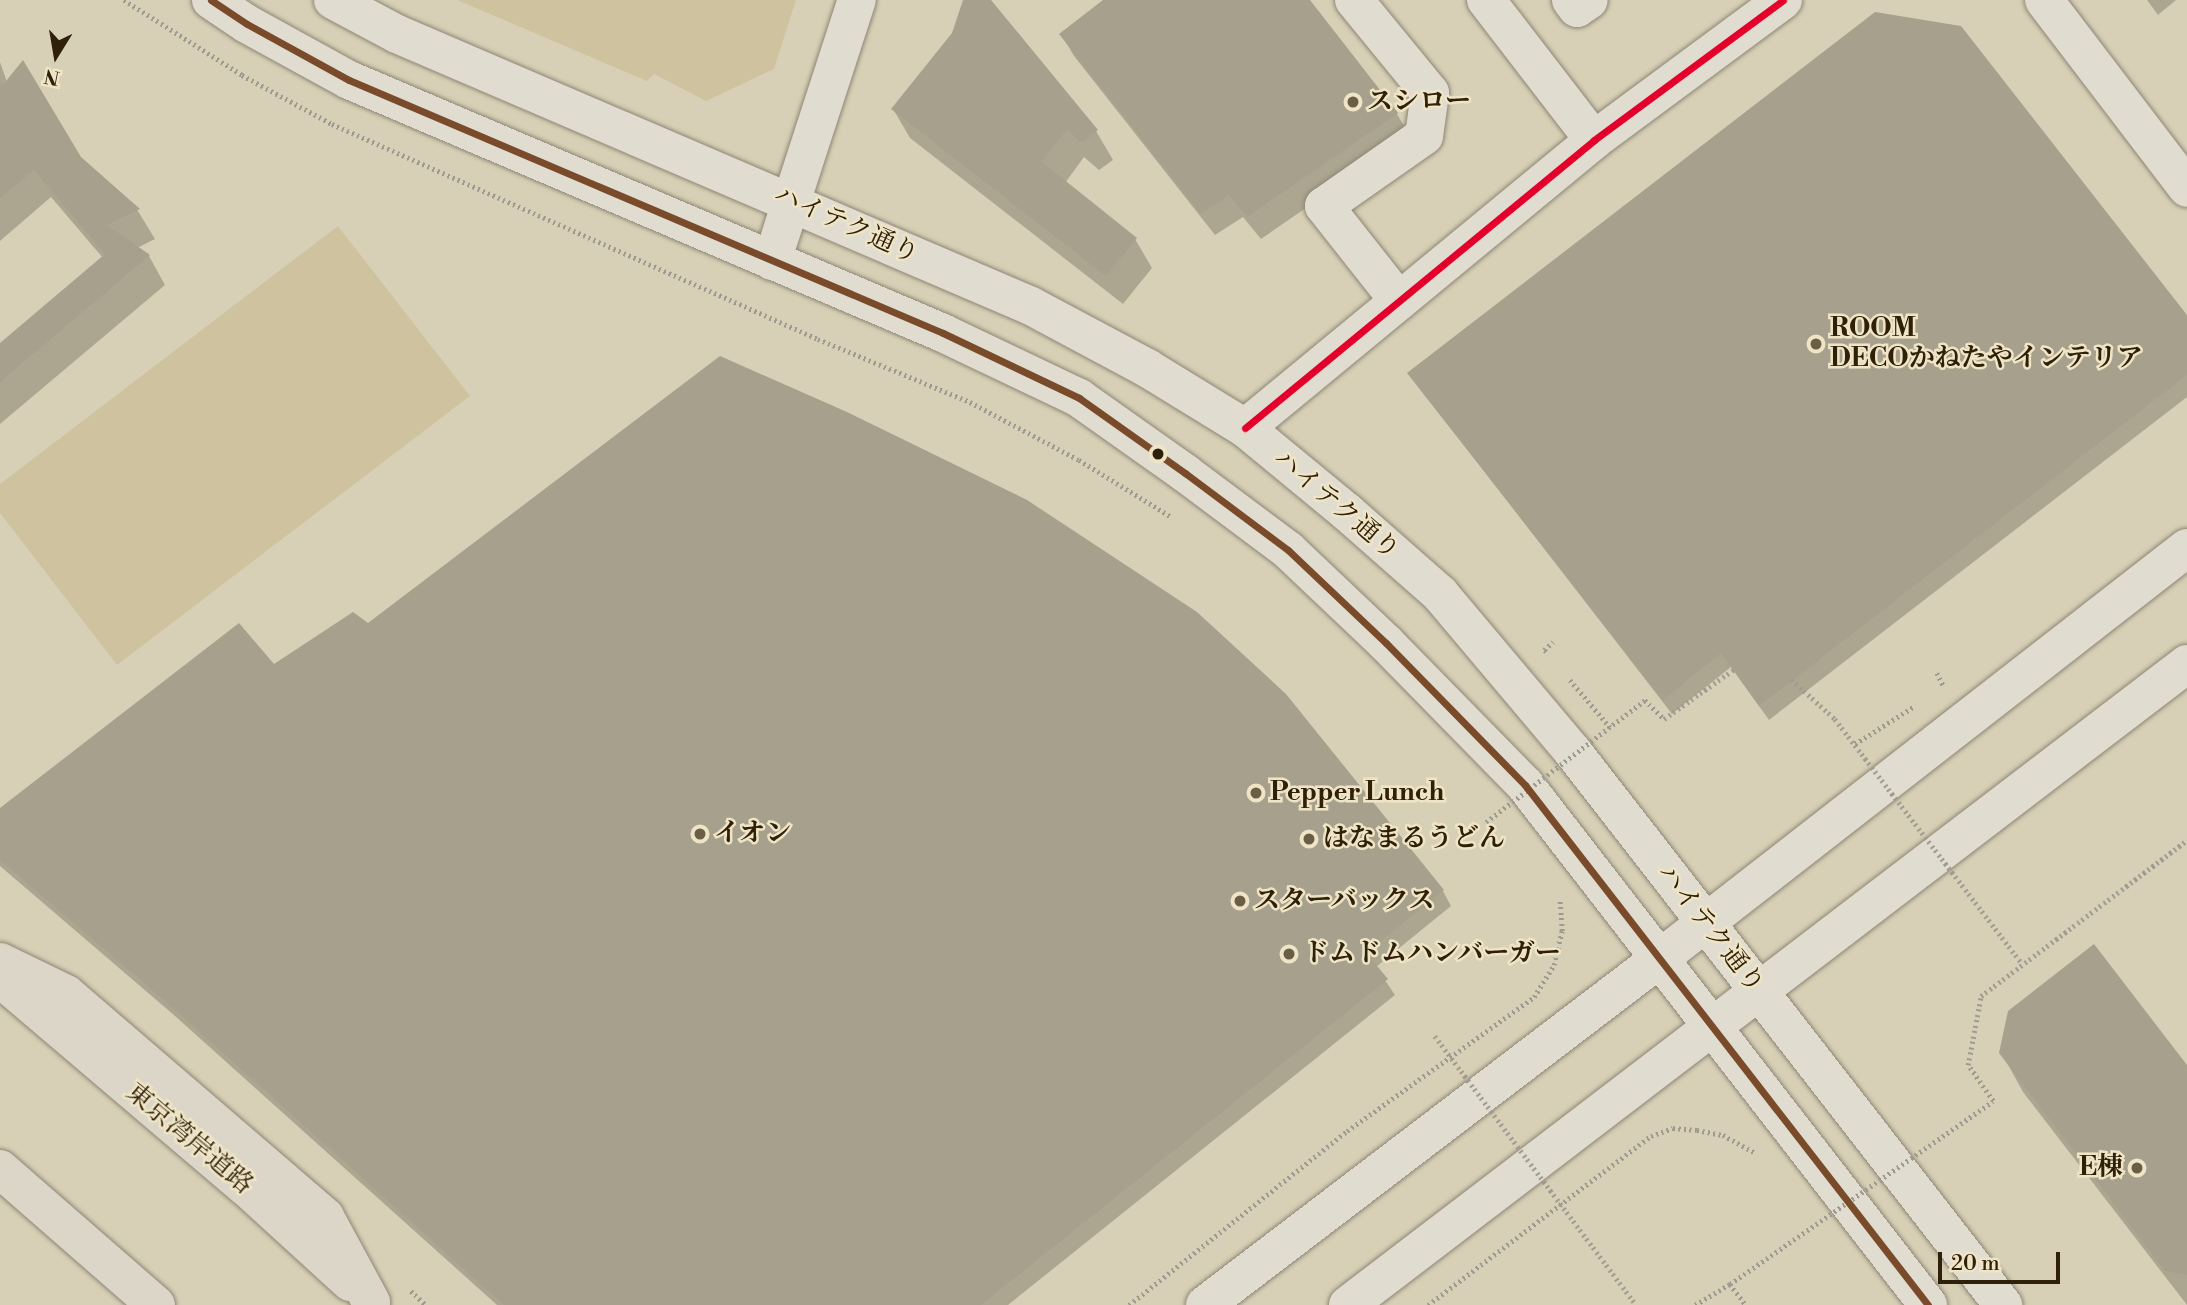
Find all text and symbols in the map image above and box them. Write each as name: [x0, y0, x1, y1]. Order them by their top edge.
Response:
north arrow: [21, 21, 91, 91]
text: N: [42, 63, 62, 90]
place label: スシロー: [1367, 86, 1471, 118]
marker: スシロー: [1345, 94, 1361, 110]
street label: ハイテク通り: [768, 179, 924, 271]
place label: ROOM DECOかねたやインテリア: [1830, 313, 2143, 374]
marker: ROOM DECOかねたやインテリア: [1808, 336, 1824, 352]
street label: ハイテク通り: [1266, 443, 1406, 567]
unlabelled marker: [1151, 447, 1165, 461]
place label: Pepper Lunch: [1270, 777, 1444, 809]
marker: Pepper Lunch: [1248, 785, 1264, 801]
place label: イオン: [714, 818, 792, 850]
place label: はなまるうどん: [1323, 823, 1505, 855]
marker: イオン: [692, 826, 708, 842]
marker: はなまるうどん: [1301, 831, 1317, 847]
street label: ハイテク通り: [1650, 858, 1770, 1000]
place label: スターバックス: [1254, 885, 1436, 917]
marker: スターバックス: [1232, 893, 1248, 909]
place label: ドムドムハンバーガー: [1303, 938, 1563, 970]
marker: ドムドムハンバーガー: [1281, 946, 1297, 962]
street label: 東京湾岸道路: [119, 1077, 259, 1201]
place label: E棟: [2079, 1152, 2123, 1184]
marker: E棟: [2129, 1160, 2145, 1176]
scale bar: [1942, 1238, 2064, 1282]
text: 20 m: [1951, 1251, 2000, 1277]

